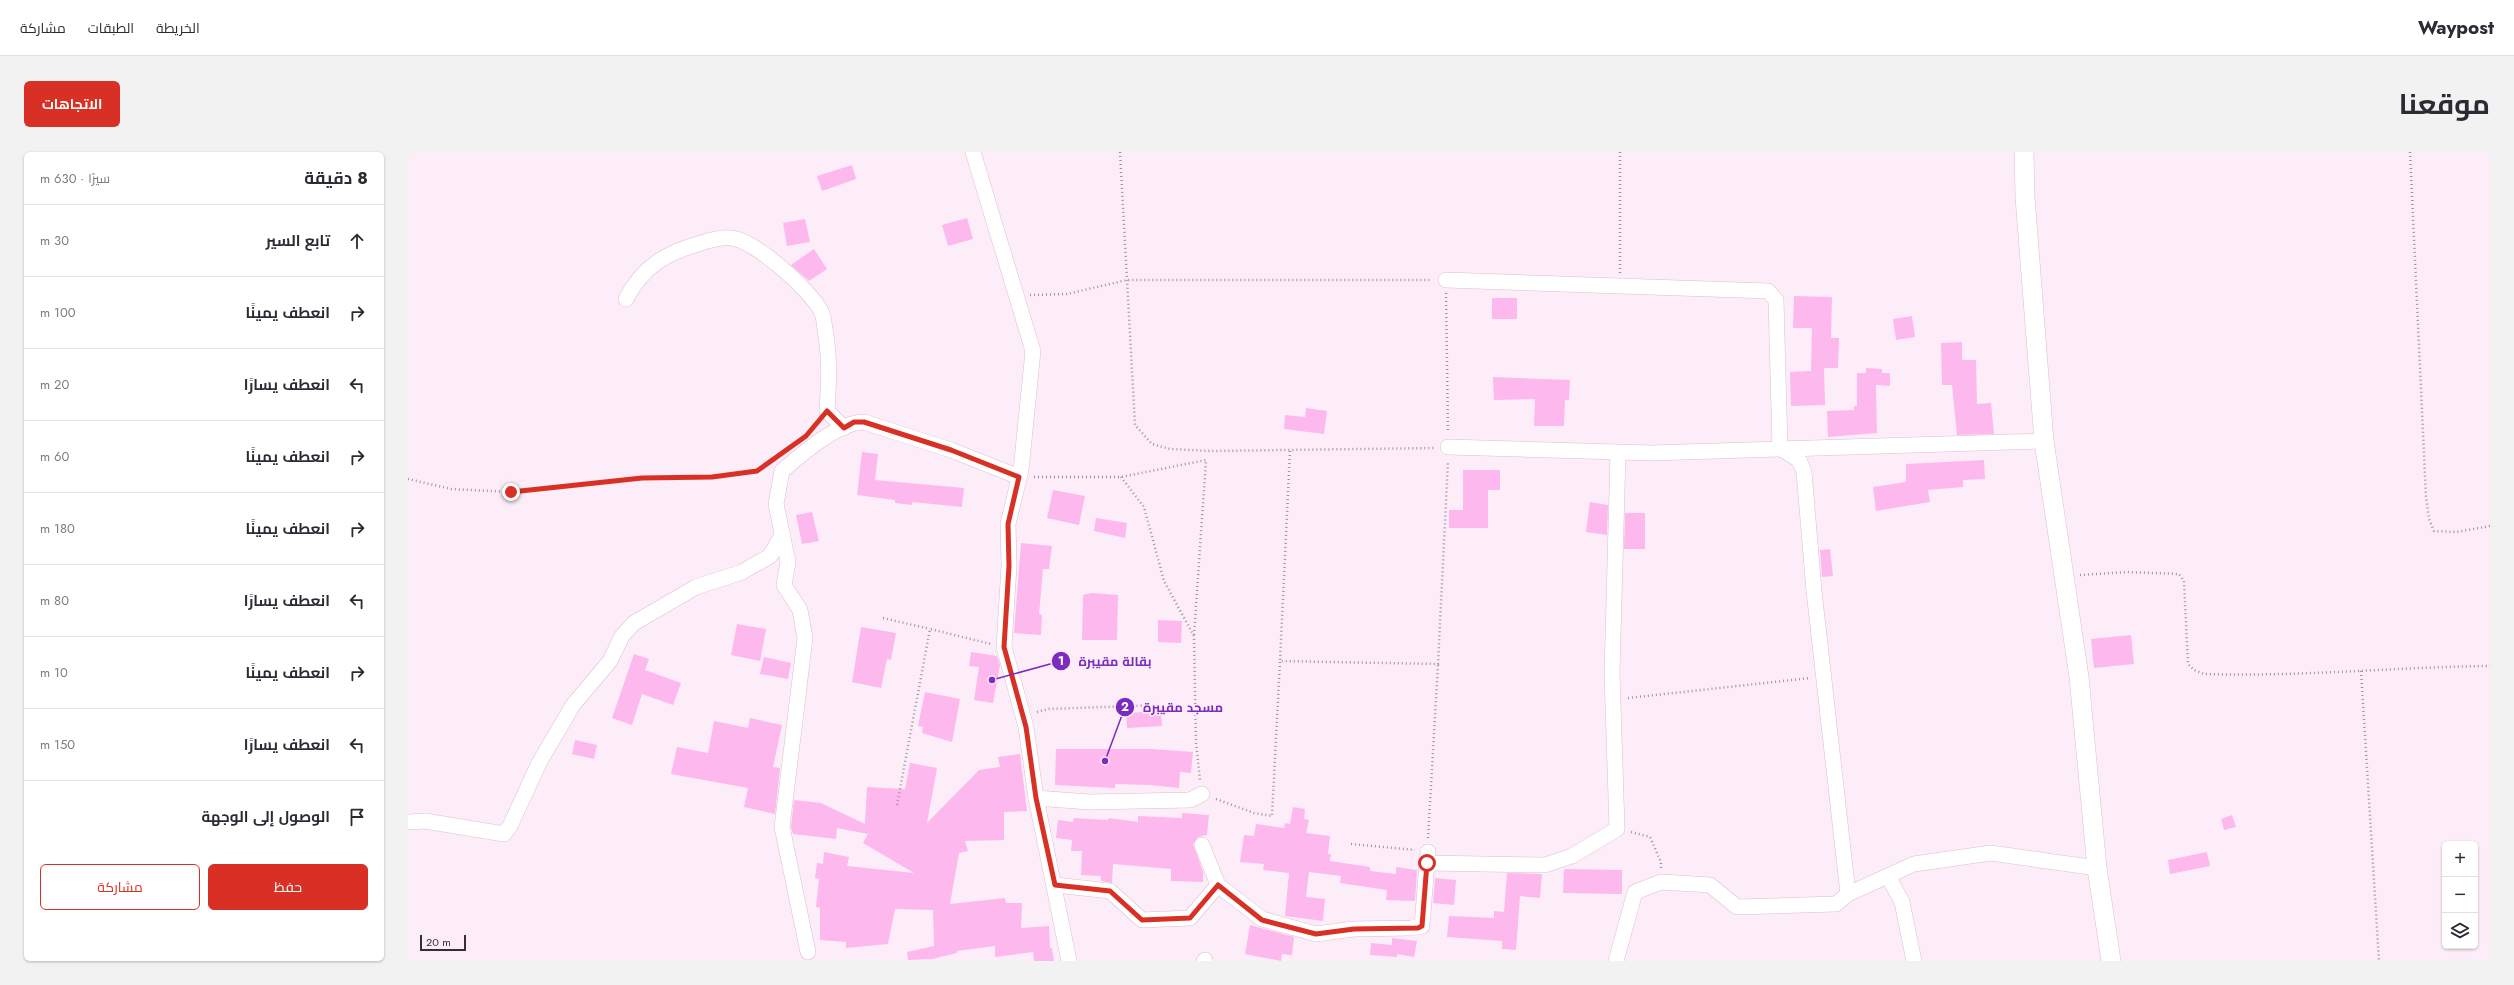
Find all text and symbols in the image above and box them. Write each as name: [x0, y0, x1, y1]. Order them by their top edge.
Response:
text: Waypost: [2418, 14, 2494, 41]
text: مشاركة: [20, 18, 66, 38]
text: الطبقات: [88, 18, 134, 38]
text: الخريطة: [156, 18, 200, 38]
button: الاتجاهات: [24, 81, 120, 127]
text: موقعنا: [2399, 84, 2490, 125]
text: 8 دقيقة: [304, 166, 368, 190]
text: سيرًا · 630 m: [40, 169, 110, 188]
text: تابع السير: [266, 230, 330, 252]
icon: ahead: [346, 230, 368, 252]
text: 30 m: [40, 231, 69, 250]
text: انعطف يمينًا: [246, 302, 330, 324]
icon: right: [346, 302, 368, 324]
text: 100 m: [40, 303, 76, 322]
text: انعطف يسارًا: [244, 374, 330, 396]
icon: left: [346, 374, 368, 396]
text: 20 m: [40, 375, 69, 394]
text: انعطف يمينًا: [246, 446, 330, 468]
icon: right: [346, 446, 368, 468]
text: 60 m: [40, 447, 69, 466]
route end: [502, 483, 520, 501]
text: انعطف يمينًا: [246, 518, 330, 540]
icon: right: [346, 518, 368, 540]
text: 180 m: [40, 519, 75, 538]
text: انعطف يسارًا: [244, 590, 330, 612]
icon: left: [346, 590, 368, 612]
text: 80 m: [40, 591, 69, 610]
callout: بقالة مقيبرة: [1051, 649, 1160, 674]
text: 1: [1058, 652, 1064, 670]
text: بقالة مقيبرة: [1078, 652, 1152, 671]
text: انعطف يمينًا: [246, 662, 330, 684]
icon: right: [346, 662, 368, 684]
text: 10 m: [40, 663, 68, 682]
callout: مسجد مقيبرة: [1115, 695, 1231, 720]
text: 2: [1121, 698, 1129, 716]
text: مسجد مقيبرة: [1143, 698, 1223, 717]
text: انعطف يسارًا: [244, 734, 330, 756]
icon: left: [346, 734, 368, 756]
text: 150 m: [40, 735, 75, 754]
text: الوصول إلى الوجهة: [201, 806, 330, 828]
icon: arrive: [346, 806, 368, 828]
map controls: [2442, 841, 2478, 949]
button: +: [2442, 841, 2478, 877]
route start: [1418, 854, 1436, 872]
button: مشاركة: [40, 864, 200, 910]
button: حفظ: [208, 864, 368, 910]
button: −: [2442, 877, 2478, 913]
button: layers: [2442, 913, 2478, 949]
scale bar: [420, 933, 466, 952]
text: 20 m: [426, 934, 451, 950]

